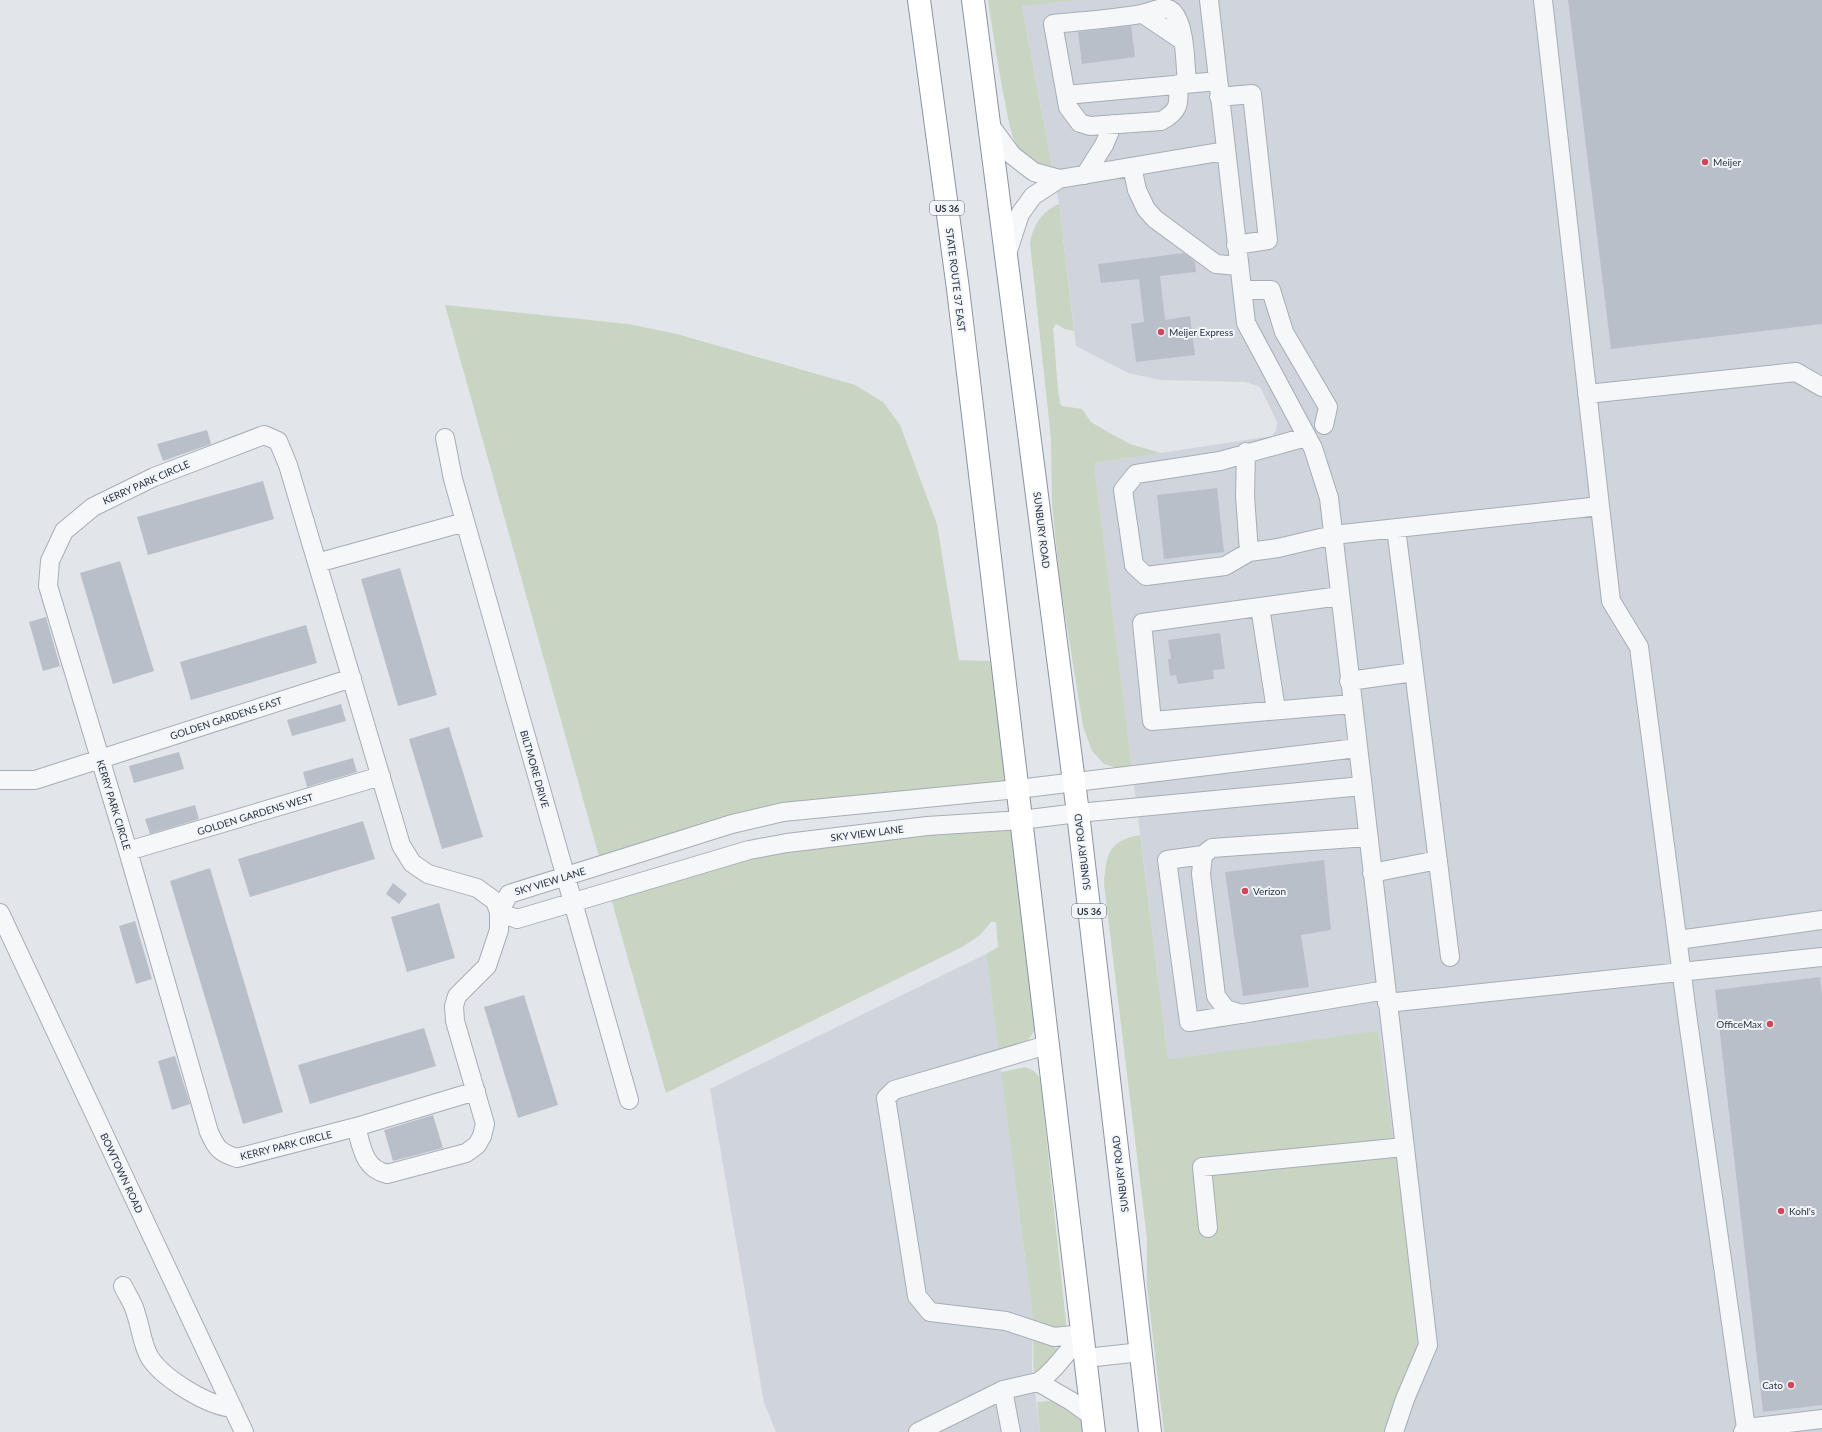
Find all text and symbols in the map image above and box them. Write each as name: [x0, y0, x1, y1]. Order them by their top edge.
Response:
place label: Meijer: [1713, 156, 1741, 168]
marker: Meijer: [1700, 157, 1710, 167]
road number: US 36: [930, 201, 964, 215]
street label: STATE ROUTE 37 EAST: [944, 227, 968, 333]
place label: Meijer Express: [1169, 326, 1233, 338]
marker: Meijer Express: [1156, 327, 1166, 337]
street label: KERRY PARK CIRCLE: [101, 457, 192, 507]
street label: SUNBURY ROAD: [1031, 491, 1053, 569]
street label: GOLDEN GARDENS EAST: [168, 694, 284, 742]
street label: BILTMORE DRIVE: [518, 729, 552, 810]
street label: KERRY PARK CIRCLE: [95, 758, 134, 852]
street label: GOLDEN GARDENS WEST: [196, 791, 315, 837]
street label: SUNBURY ROAD: [1071, 813, 1093, 891]
street label: SKY VIEW LANE: [830, 823, 904, 843]
street label: SKY VIEW LANE: [513, 864, 587, 897]
place label: Verizon: [1253, 885, 1286, 897]
marker: Verizon: [1240, 886, 1250, 896]
road number: US 36: [1072, 904, 1106, 918]
place label: OfficeMax: [1716, 1018, 1762, 1030]
marker: OfficeMax: [1765, 1019, 1775, 1029]
street label: KERRY PARK CIRCLE: [239, 1128, 333, 1162]
street label: BOWTOWN ROAD: [98, 1131, 146, 1215]
street label: SUNBURY ROAD: [1109, 1135, 1131, 1213]
place label: Kohl's: [1789, 1205, 1815, 1217]
marker: Kohl's: [1776, 1206, 1786, 1216]
place label: Cato: [1762, 1379, 1783, 1391]
marker: Cato: [1786, 1380, 1796, 1390]

